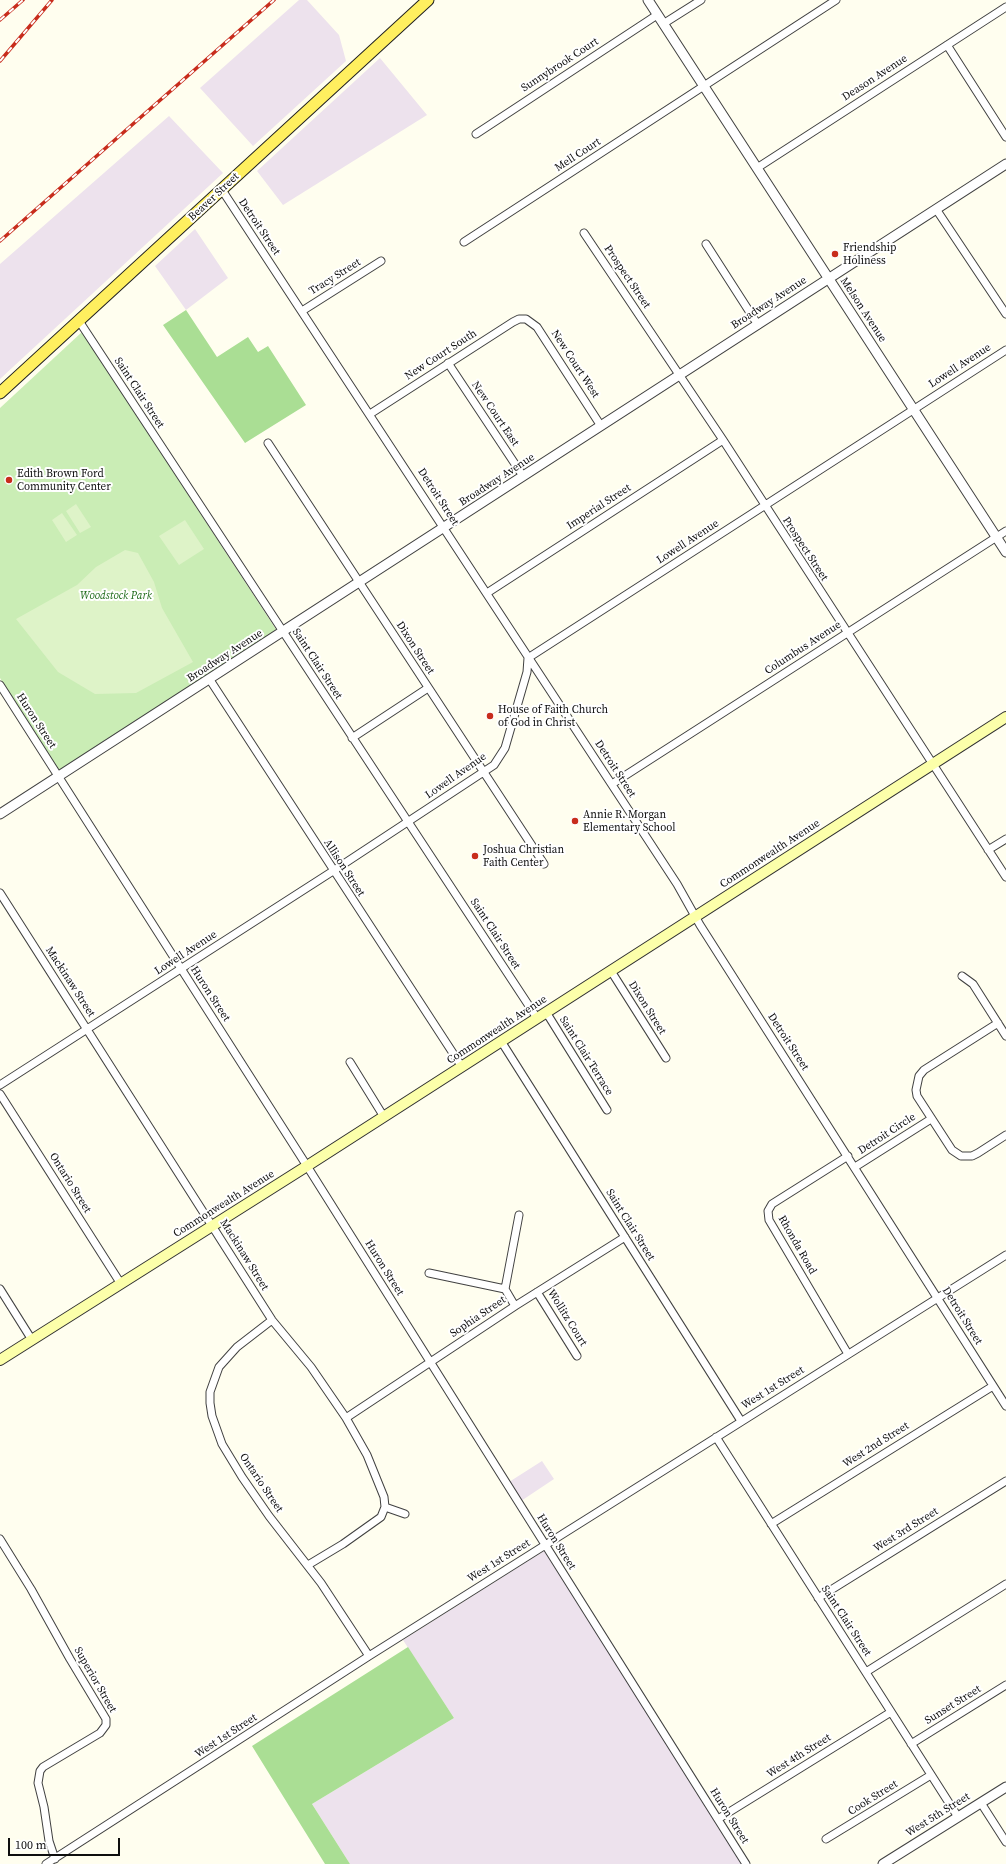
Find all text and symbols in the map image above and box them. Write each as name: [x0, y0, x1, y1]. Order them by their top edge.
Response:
street label: Sunnybrook Court: [519, 35, 601, 95]
street label: Deason Avenue: [840, 52, 910, 104]
street label: Mell Court: [553, 135, 603, 175]
street label: Beaver Street: [186, 170, 242, 224]
street label: Detroit Street: [235, 196, 283, 258]
place label: Friendship Holiness: [843, 241, 896, 267]
street label: Prospect Street: [601, 243, 653, 311]
marker: Friendship Holiness: [830, 249, 840, 259]
street label: Tracy Street: [307, 256, 363, 298]
street label: Broadway Avenue: [729, 274, 809, 332]
street label: Melson Avenue: [837, 275, 889, 345]
street label: New Court South: [403, 327, 479, 383]
street label: New Court West: [548, 328, 602, 400]
street label: Lowell Avenue: [926, 341, 994, 391]
street label: Saint Clair Street: [111, 355, 167, 431]
street label: New Court East: [468, 379, 522, 449]
street label: Broadway Avenue: [457, 451, 537, 509]
street label: Detroit Street: [415, 466, 461, 528]
place label: Edith Brown Ford Community Center: [17, 467, 111, 493]
marker: Edith Brown Ford Community Center: [4, 475, 14, 485]
street label: Imperial Street: [565, 481, 633, 533]
street label: Prospect Street: [779, 515, 831, 583]
street label: Lowell Avenue: [654, 517, 722, 567]
park label: Woodstock Park: [80, 589, 152, 603]
street label: Columbus Avenue: [762, 618, 844, 678]
street label: Dixon Street: [393, 619, 437, 677]
street label: Saint Clair Street: [289, 626, 345, 702]
street label: Broadway Avenue: [185, 627, 265, 685]
street label: Huron Street: [13, 691, 59, 751]
place label: House of Faith Church of God in Christ: [498, 703, 608, 729]
marker: House of Faith Church of God in Christ: [485, 711, 495, 721]
street label: Detroit Street: [592, 738, 638, 800]
street label: Lowell Avenue: [423, 750, 489, 802]
place label: Annie R. Morgan Elementary School: [583, 808, 675, 834]
marker: Annie R. Morgan Elementary School: [570, 816, 580, 826]
street label: Commonwealth Avenue: [718, 817, 822, 891]
street label: Allison Street: [321, 837, 367, 899]
place label: Joshua Christian Faith Center: [483, 843, 564, 869]
marker: Joshua Christian Faith Center: [470, 851, 480, 861]
street label: Saint Clair Street: [467, 896, 523, 972]
street label: Lowell Avenue: [152, 928, 220, 978]
street label: Mackinaw Street: [42, 944, 98, 1020]
street label: Huron Street: [187, 964, 233, 1024]
street label: Dixon Street: [625, 979, 669, 1037]
street label: Commonwealth Avenue: [445, 993, 549, 1067]
street label: Detroit Street: [765, 1011, 811, 1073]
street label: Saint Clair Terrace: [556, 1014, 616, 1098]
street label: Detroit Circle: [856, 1111, 918, 1157]
street label: Ontario Street: [46, 1150, 94, 1216]
street label: Commonwealth Avenue: [171, 1168, 277, 1240]
street label: Saint Clair Street: [603, 1187, 657, 1263]
street label: Rhonda Road: [775, 1213, 819, 1277]
street label: Mackinaw Street: [217, 1217, 271, 1293]
street label: Huron Street: [362, 1238, 406, 1298]
street label: Detroit Street: [939, 1285, 985, 1347]
street label: Wollitz Court: [544, 1287, 590, 1349]
street label: Sophia Street: [448, 1294, 508, 1340]
street label: West 1st Street: [739, 1364, 807, 1412]
street label: West 2nd Street: [840, 1419, 912, 1471]
street label: Ontario Street: [236, 1451, 286, 1515]
street label: West 3rd Street: [871, 1505, 941, 1555]
street label: Huron Street: [534, 1512, 578, 1572]
street label: West 1st Street: [465, 1537, 533, 1585]
street label: Saint Clair Street: [818, 1583, 874, 1659]
street label: Superior Street: [71, 1645, 119, 1715]
street label: Sunset Street: [923, 1683, 983, 1727]
street label: West 1st Street: [193, 1711, 259, 1761]
street label: West 4th Street: [765, 1731, 833, 1781]
street label: Cook Street: [846, 1778, 900, 1818]
street label: Huron Street: [707, 1786, 751, 1846]
street label: West 5th Street: [904, 1790, 972, 1840]
scale bar: [10, 1830, 122, 1856]
text: 100 m: [15, 1837, 47, 1853]

